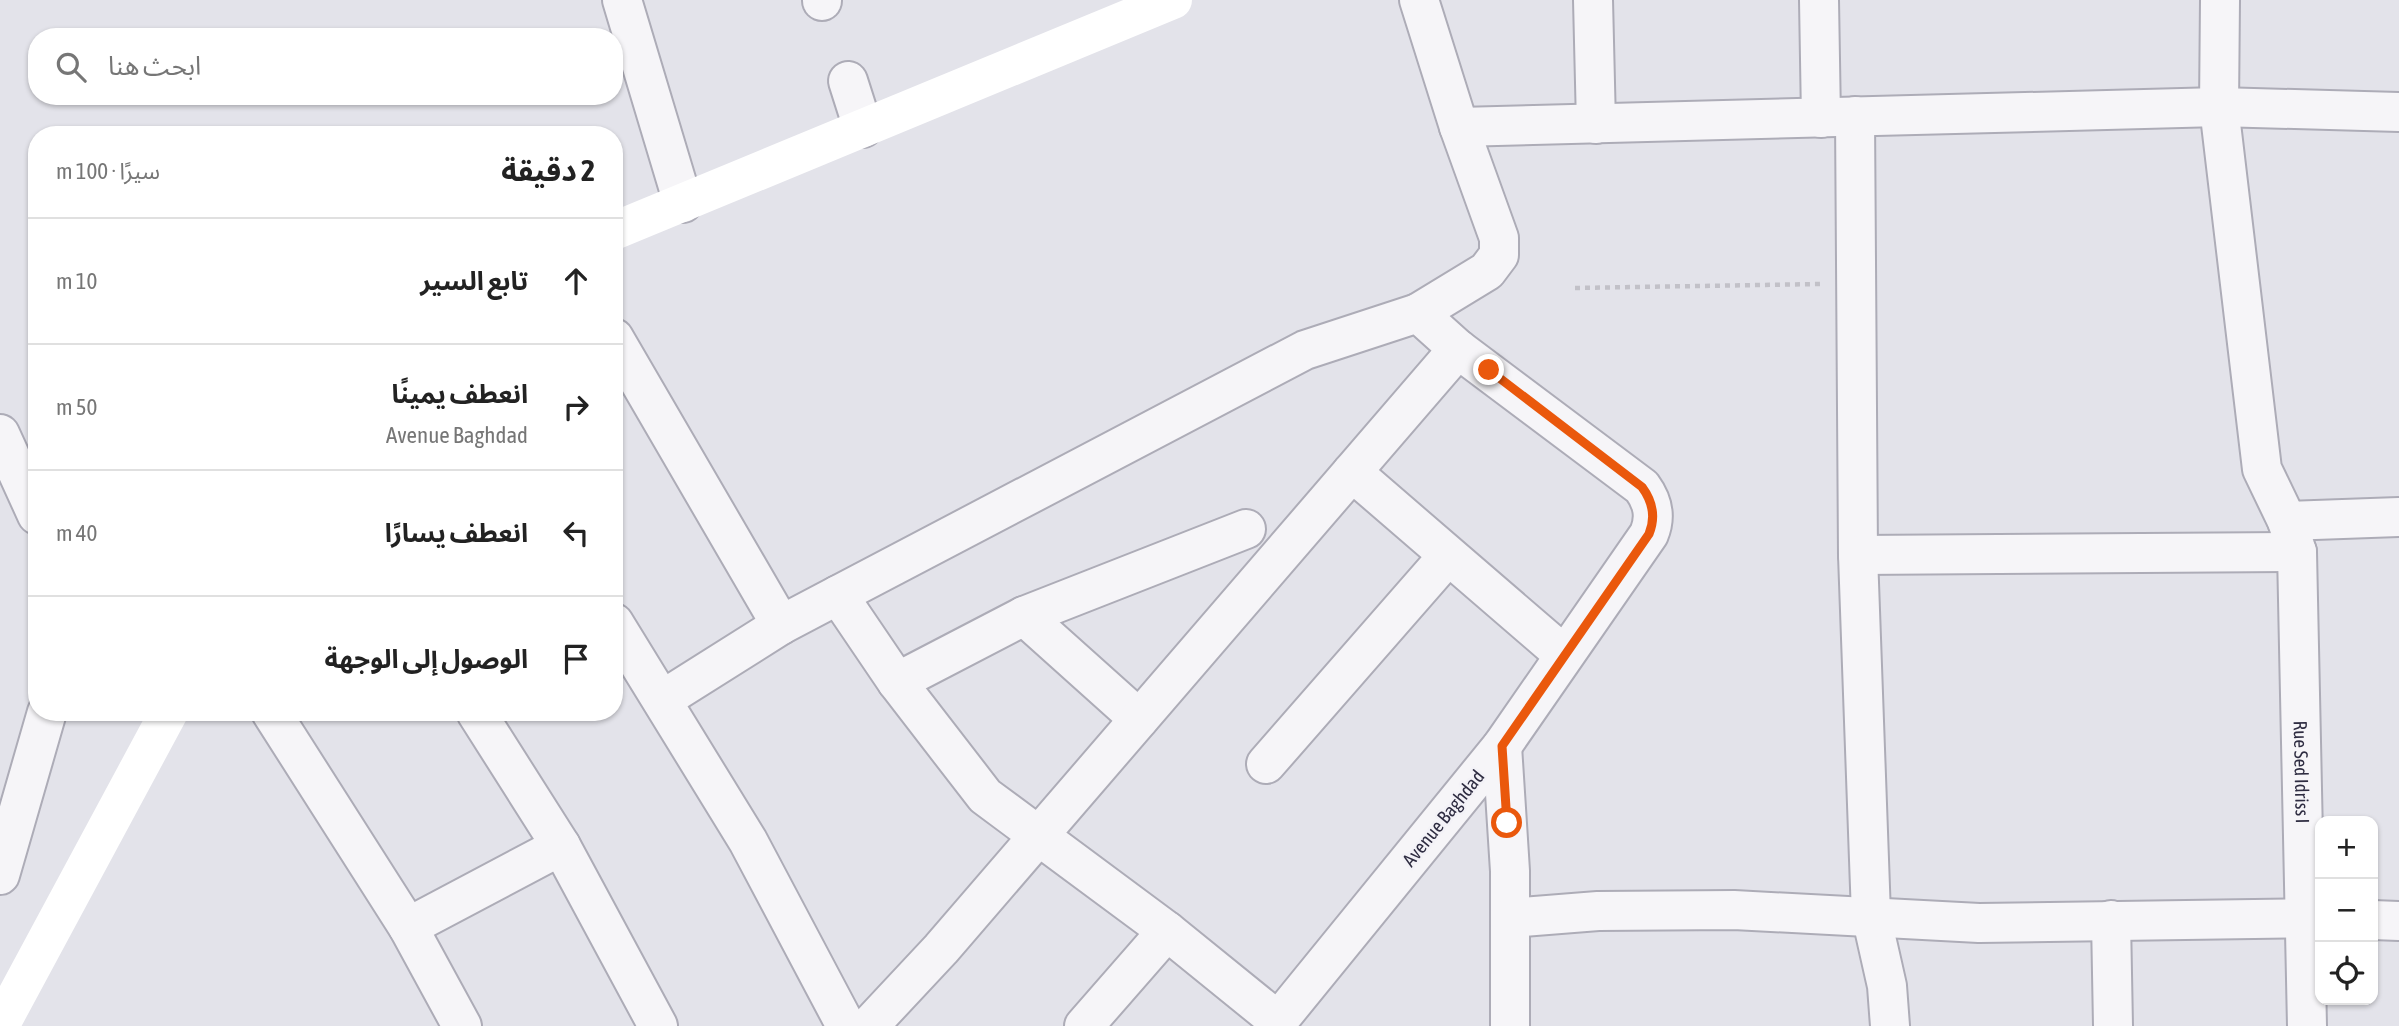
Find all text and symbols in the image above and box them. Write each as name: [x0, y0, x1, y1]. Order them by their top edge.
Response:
search box: [28, 28, 623, 105]
icon: search: [52, 48, 90, 86]
text: ابحث هنا: [108, 51, 201, 81]
text: 2 دقيقة: [501, 153, 595, 187]
text: سيرًا · 100 m: [56, 158, 160, 184]
icon: ahead: [557, 262, 595, 300]
text: تابع السير: [420, 266, 528, 296]
text: 10 m: [56, 268, 97, 294]
route end: [1473, 354, 1504, 385]
text: انعطف يمينًا: [391, 379, 528, 409]
icon: right: [557, 388, 595, 426]
text: 50 m: [56, 394, 97, 420]
text: Avenue Baghdad: [386, 422, 528, 448]
icon: left: [557, 514, 595, 552]
text: انعطف يسارًا: [385, 518, 528, 548]
text: 40 m: [56, 520, 97, 546]
icon: arrive: [557, 640, 595, 678]
text: الوصول إلى الوجهة: [325, 644, 528, 674]
street label: Rue Sed Idriss I: [2290, 720, 2314, 824]
street label: Avenue Baghdad: [1398, 766, 1488, 870]
route start: [1491, 807, 1522, 838]
map controls: [2315, 816, 2378, 1005]
button: +: [2315, 816, 2378, 879]
button: −: [2315, 879, 2378, 942]
button: locate: [2315, 942, 2378, 1005]

